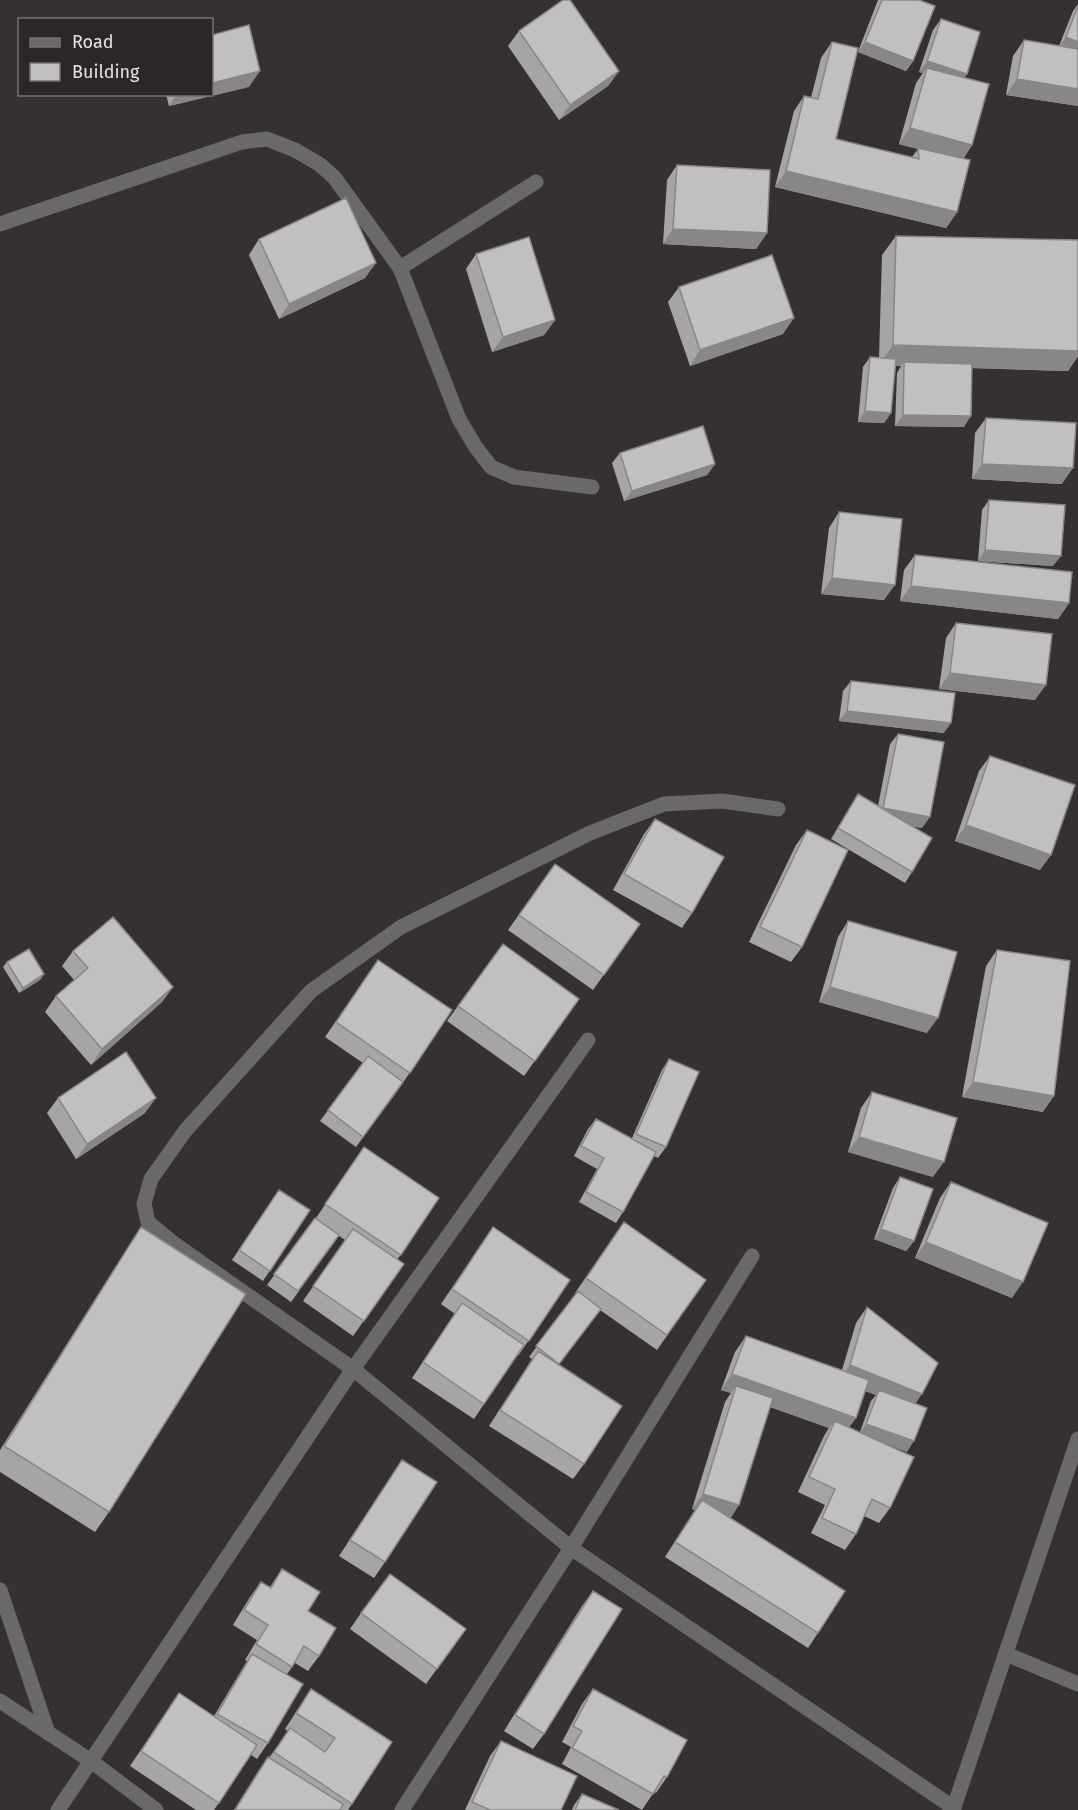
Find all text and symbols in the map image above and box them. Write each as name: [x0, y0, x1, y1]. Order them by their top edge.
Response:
legend: [18, 18, 213, 96]
text: Road: [72, 31, 114, 53]
text: Building: [72, 61, 140, 83]

